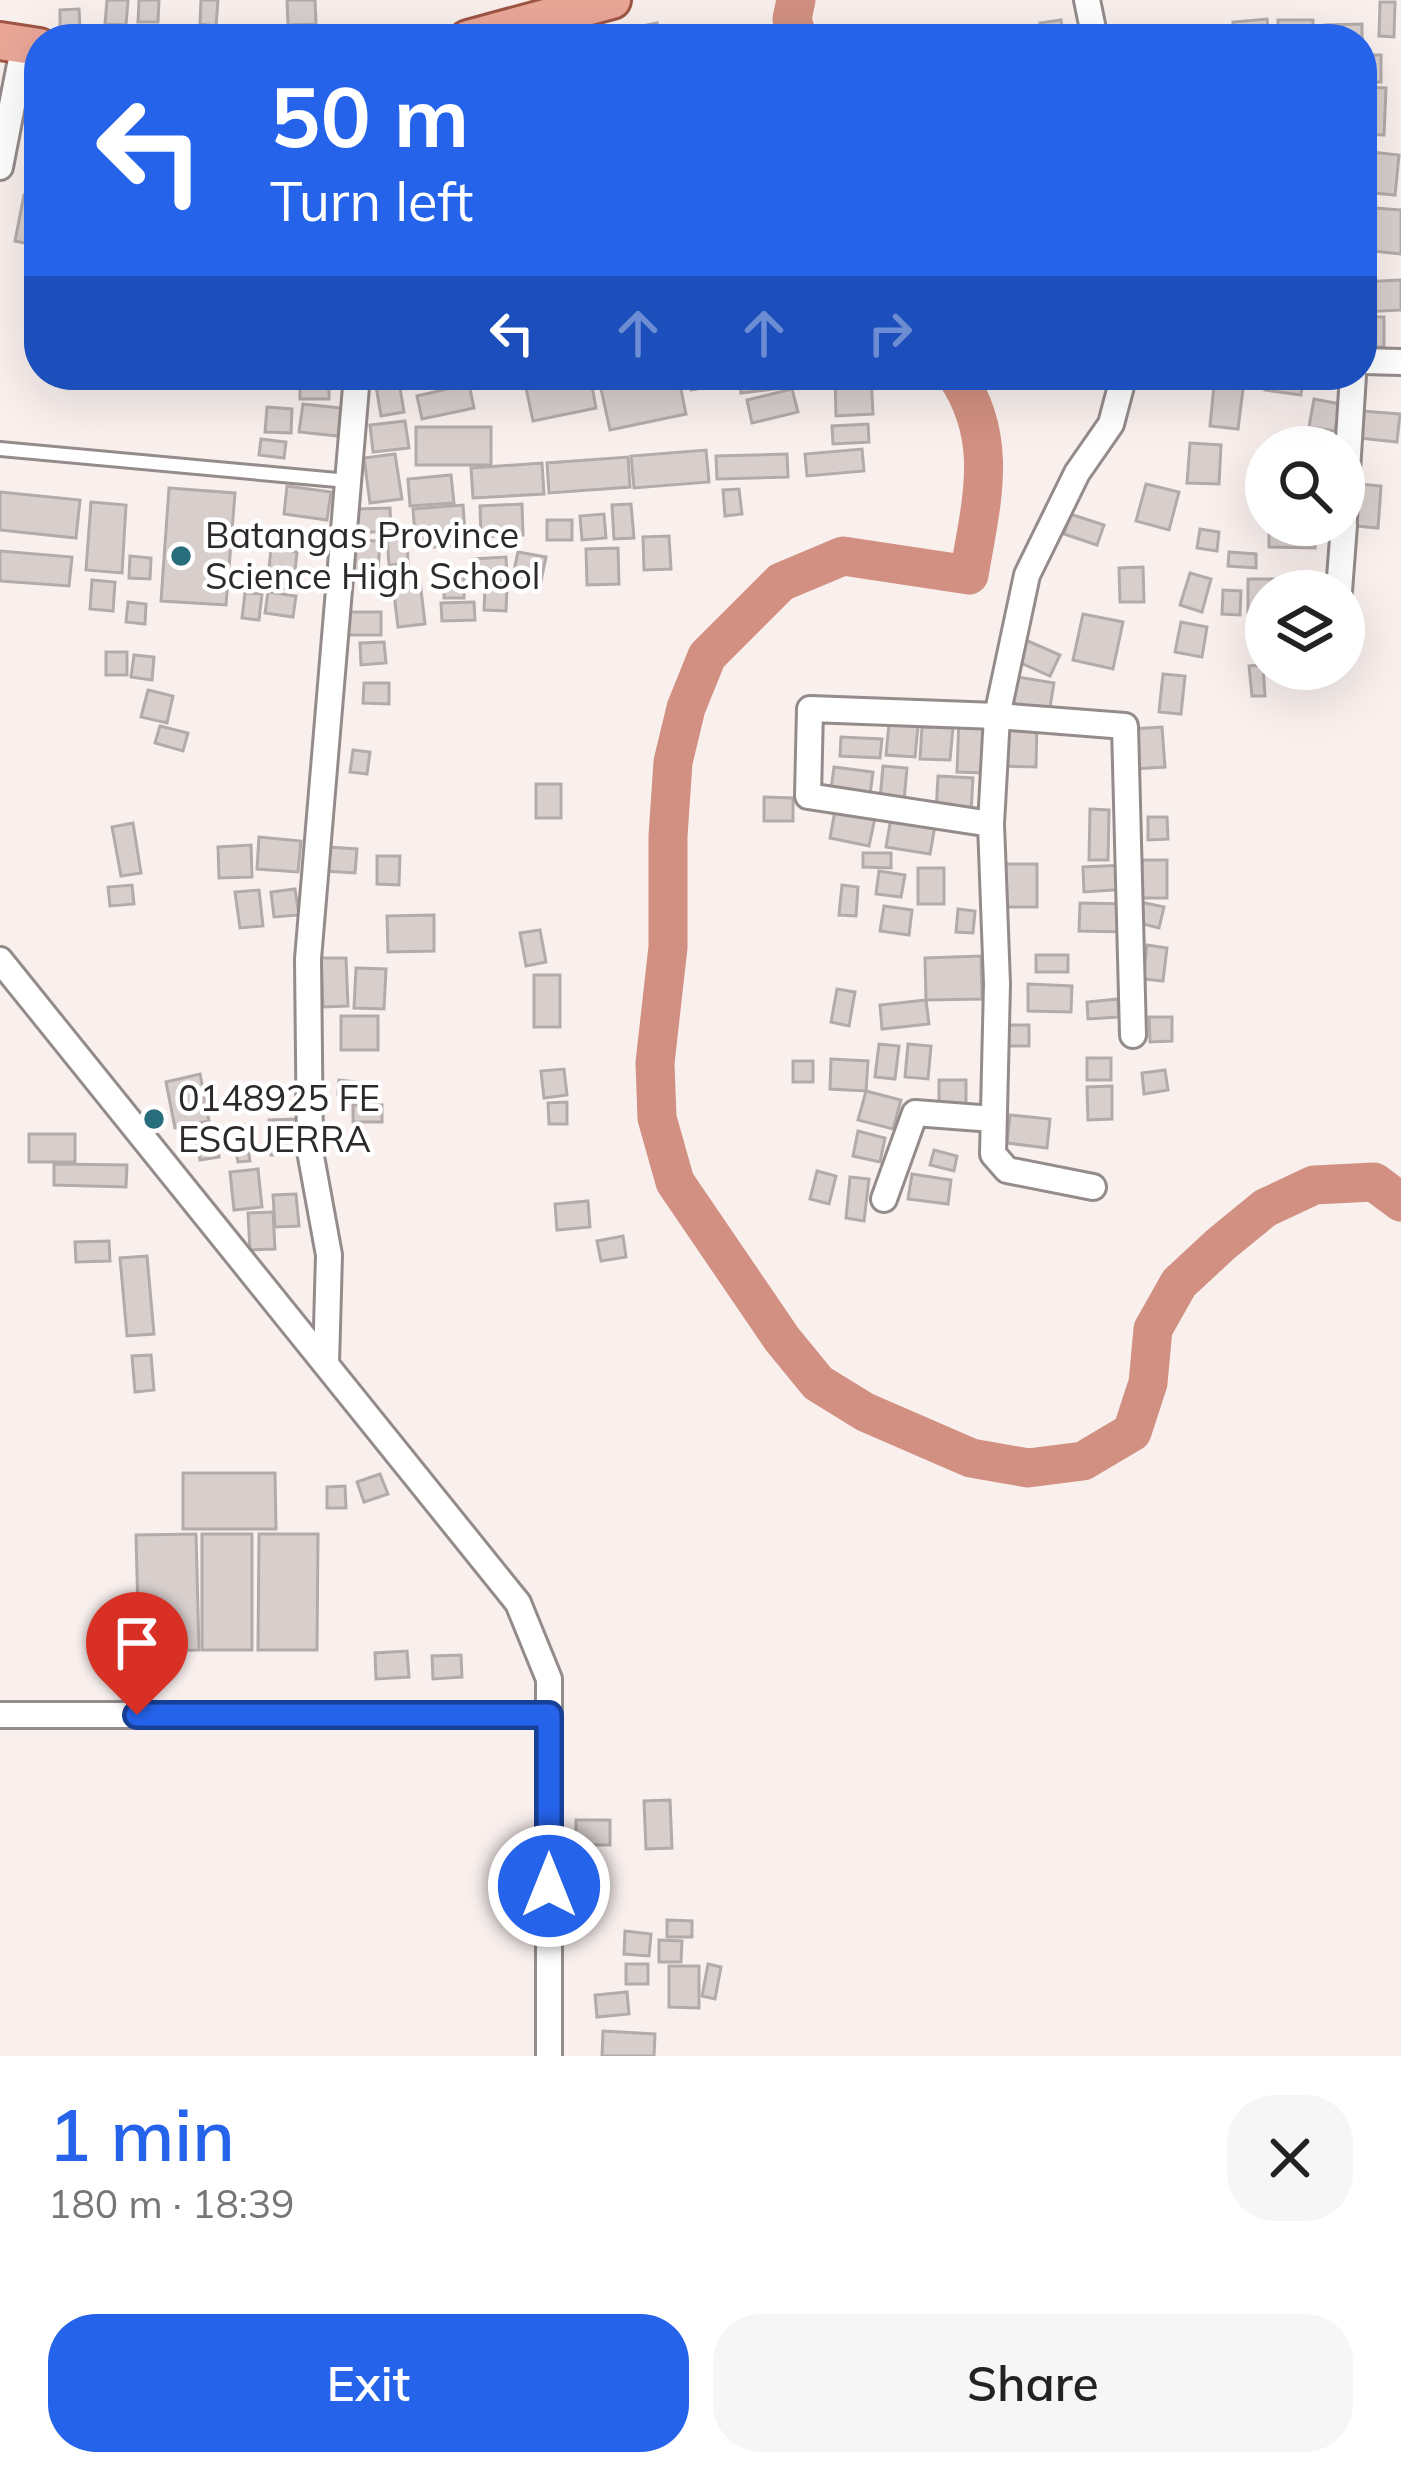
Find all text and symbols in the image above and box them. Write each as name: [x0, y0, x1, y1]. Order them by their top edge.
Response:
text: 50 m: [270, 63, 469, 168]
icon: left: [72, 72, 228, 228]
text: Turn left: [270, 167, 473, 235]
icon: left: [479, 300, 545, 366]
icon: ahead: [605, 300, 671, 366]
icon: ahead: [731, 300, 797, 366]
icon: right: [857, 300, 923, 366]
map controls: [1245, 426, 1365, 690]
button: search: [1245, 426, 1365, 546]
place label: Batangas Province Science High School: [205, 512, 540, 598]
marker: Batangas Province Science High School: [168, 543, 194, 569]
button: layers: [1245, 570, 1365, 690]
place label: 0148925 FE ESGUERRA: [178, 1075, 380, 1161]
marker: 0148925 FE ESGUERRA: [141, 1106, 167, 1132]
pin: [86, 1592, 188, 1715]
icon: arrive: [104, 1610, 170, 1676]
position arrow: [486, 1823, 612, 1949]
text: 1 min: [48, 2089, 235, 2179]
button: close: [1227, 2095, 1353, 2221]
text: 180 m · 18:39: [48, 2179, 294, 2228]
button: Exit: [48, 2314, 689, 2452]
button: Share: [713, 2314, 1353, 2452]

